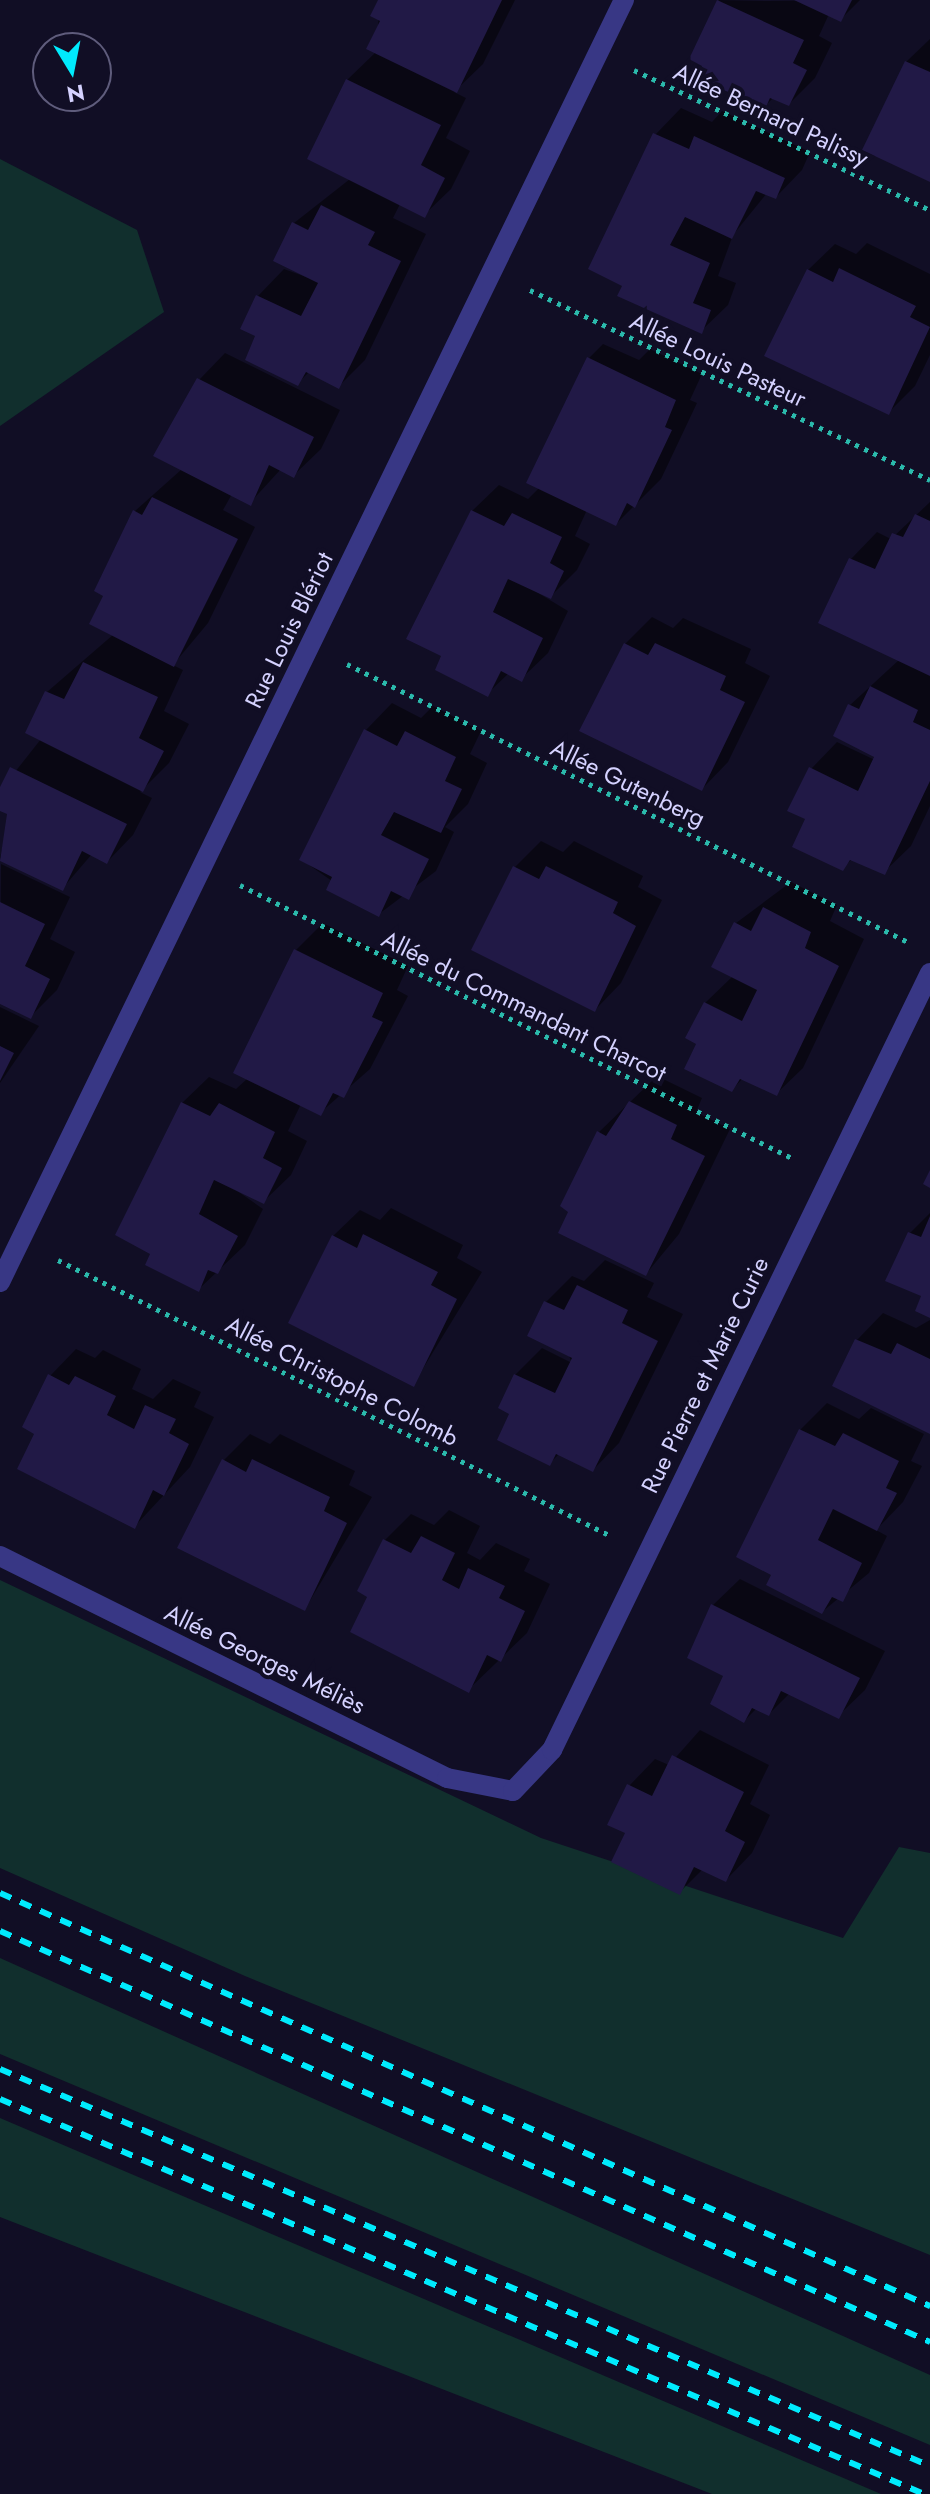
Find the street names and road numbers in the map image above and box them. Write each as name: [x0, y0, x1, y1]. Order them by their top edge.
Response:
street label: Allée Bernard Palissy: [669, 57, 873, 173]
street label: Allée Louis Pasteur: [625, 307, 811, 413]
street label: Rue Louis Blériot: [239, 547, 339, 713]
street label: Allée Gutenberg: [546, 733, 710, 833]
street label: Allée du Commandant Charcot: [377, 924, 671, 1088]
street label: Rue Pierre et Marie Curie: [635, 1252, 775, 1498]
street label: Allée Christophe Colomb: [221, 1310, 463, 1452]
street label: Allée Georges Méliès: [160, 1598, 370, 1720]

